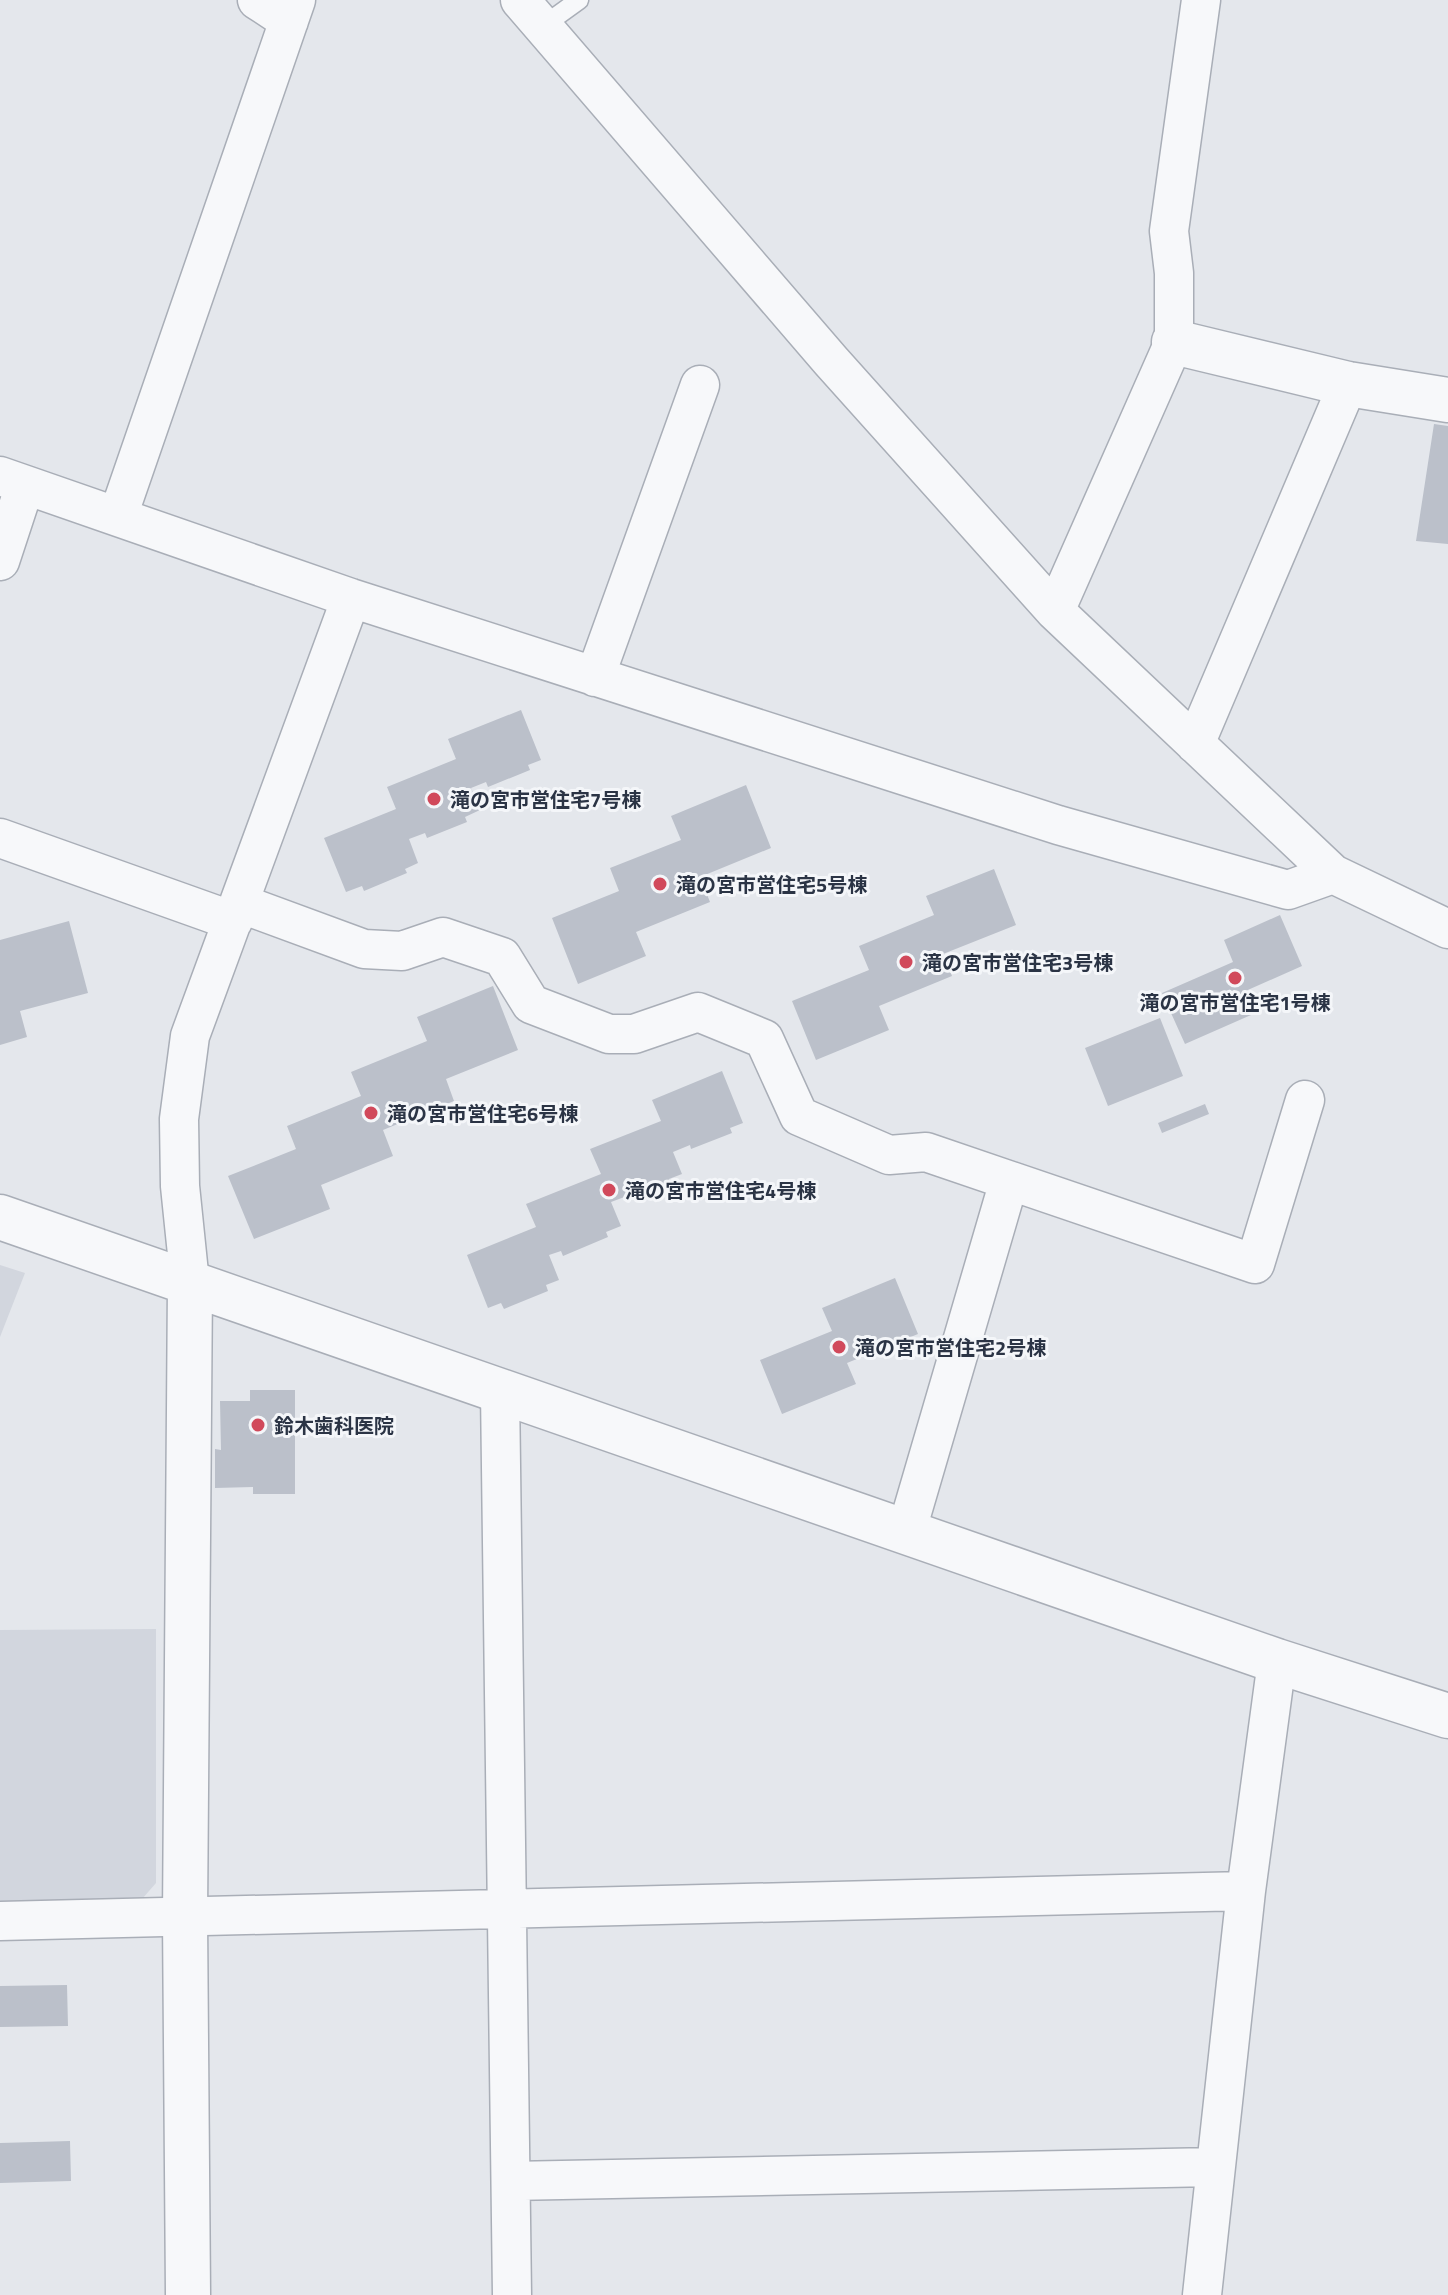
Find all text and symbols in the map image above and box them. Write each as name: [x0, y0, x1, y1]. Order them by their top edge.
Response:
place label: 滝の宮市営住宅7号棟: [450, 784, 641, 815]
marker: 滝の宮市営住宅7号棟: [425, 790, 443, 808]
place label: 滝の宮市営住宅5号棟: [676, 869, 867, 900]
marker: 滝の宮市営住宅5号棟: [651, 875, 669, 893]
place label: 滝の宮市営住宅3号棟: [922, 947, 1113, 978]
marker: 滝の宮市営住宅3号棟: [897, 953, 915, 971]
marker: 滝の宮市営住宅1号棟: [1226, 969, 1244, 987]
place label: 滝の宮市営住宅1号棟: [1139, 987, 1331, 1018]
place label: 滝の宮市営住宅6号棟: [387, 1098, 578, 1129]
marker: 滝の宮市営住宅6号棟: [362, 1104, 380, 1122]
place label: 滝の宮市営住宅4号棟: [625, 1175, 816, 1206]
marker: 滝の宮市営住宅4号棟: [600, 1181, 618, 1199]
place label: 滝の宮市営住宅2号棟: [855, 1332, 1046, 1363]
marker: 滝の宮市営住宅2号棟: [830, 1338, 848, 1356]
place label: 鈴木歯科医院: [274, 1410, 394, 1441]
marker: 鈴木歯科医院: [249, 1416, 267, 1434]

